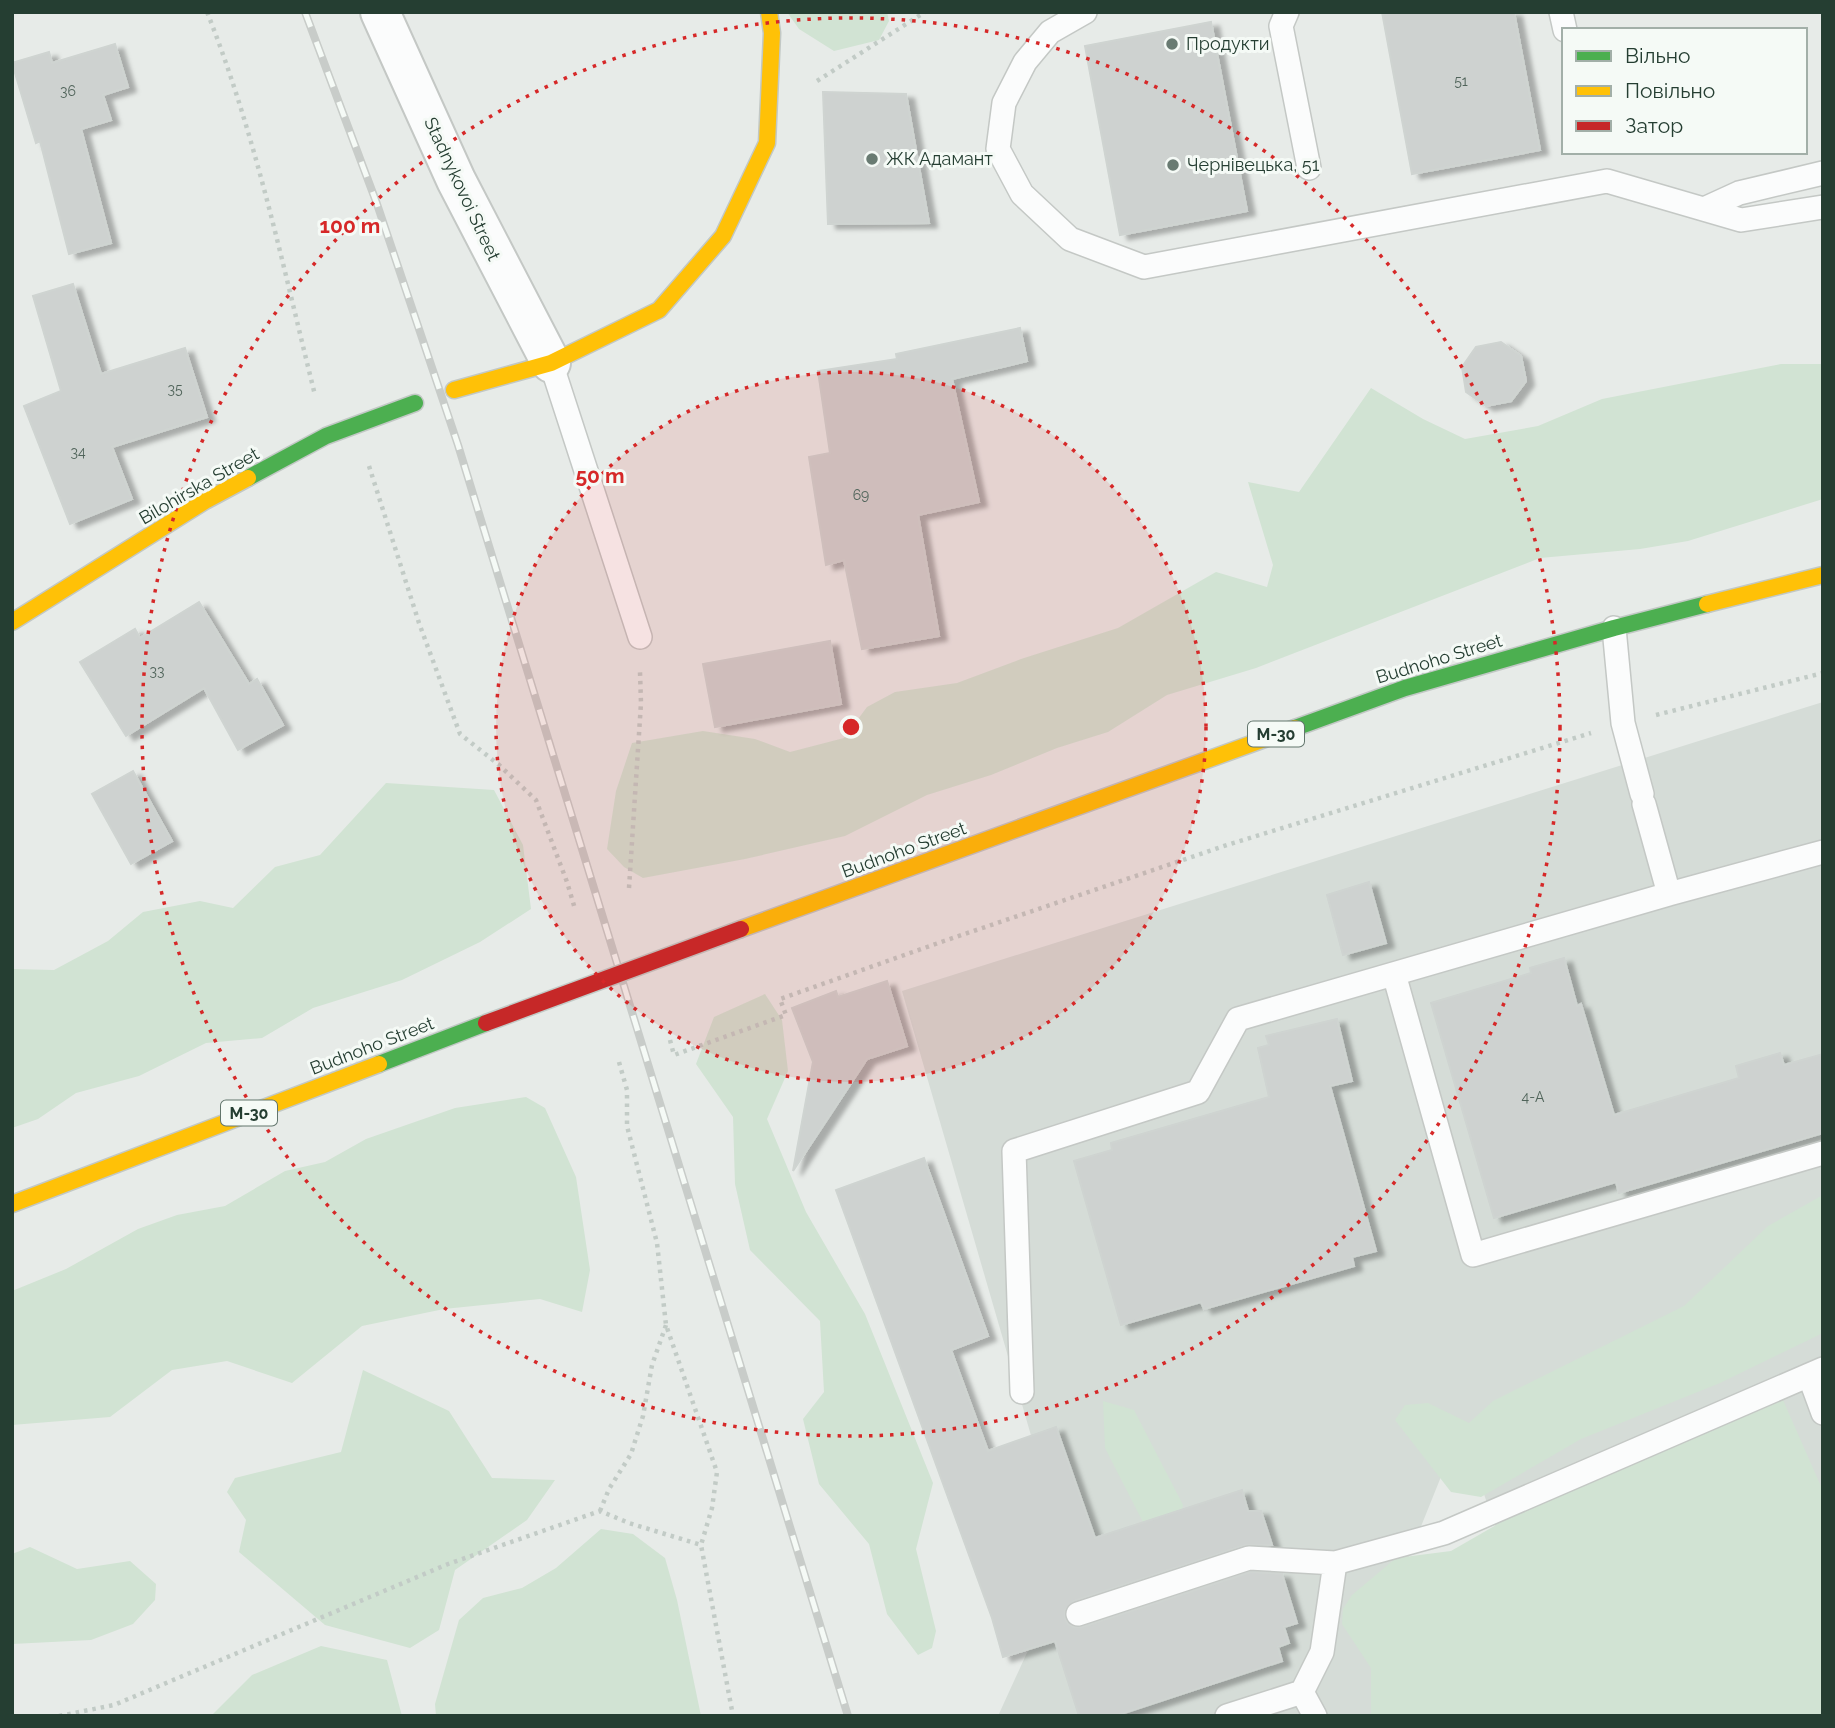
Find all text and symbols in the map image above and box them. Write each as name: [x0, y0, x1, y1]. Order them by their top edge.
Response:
legend: [1562, 28, 1807, 154]
place label: Продукти: [1186, 33, 1270, 54]
marker: Продукти: [1164, 36, 1180, 52]
text: Вільно: [1625, 43, 1691, 68]
house number: 51: [1454, 73, 1468, 89]
text: Повільно: [1625, 78, 1715, 103]
house number: 36: [60, 83, 76, 99]
text: Затор: [1625, 113, 1683, 138]
street label: Stadnykovoi Street: [420, 114, 505, 264]
place label: ЖК Адамант: [886, 148, 993, 169]
marker: ЖК Адамант: [864, 151, 880, 167]
place label: Чернівецька, 51: [1187, 154, 1320, 175]
marker: Чернівецька, 51: [1165, 157, 1181, 173]
text: 100 m: [320, 213, 380, 238]
house number: 35: [167, 381, 183, 397]
street label: Bilohirska Street: [135, 443, 262, 528]
house number: 34: [70, 444, 86, 460]
text: 50 m: [575, 463, 625, 488]
house number: 69: [853, 487, 869, 503]
street label: Budnoho Street: [1373, 629, 1504, 688]
house number: 33: [150, 663, 164, 679]
centre of rings: [839, 715, 863, 739]
road number: М-30: [1248, 722, 1304, 747]
street label: Budnoho Street: [839, 817, 969, 882]
street label: Budnoho Street: [307, 1012, 437, 1079]
house number: 4-А: [1522, 1089, 1545, 1105]
road number: М-30: [221, 1100, 277, 1126]

